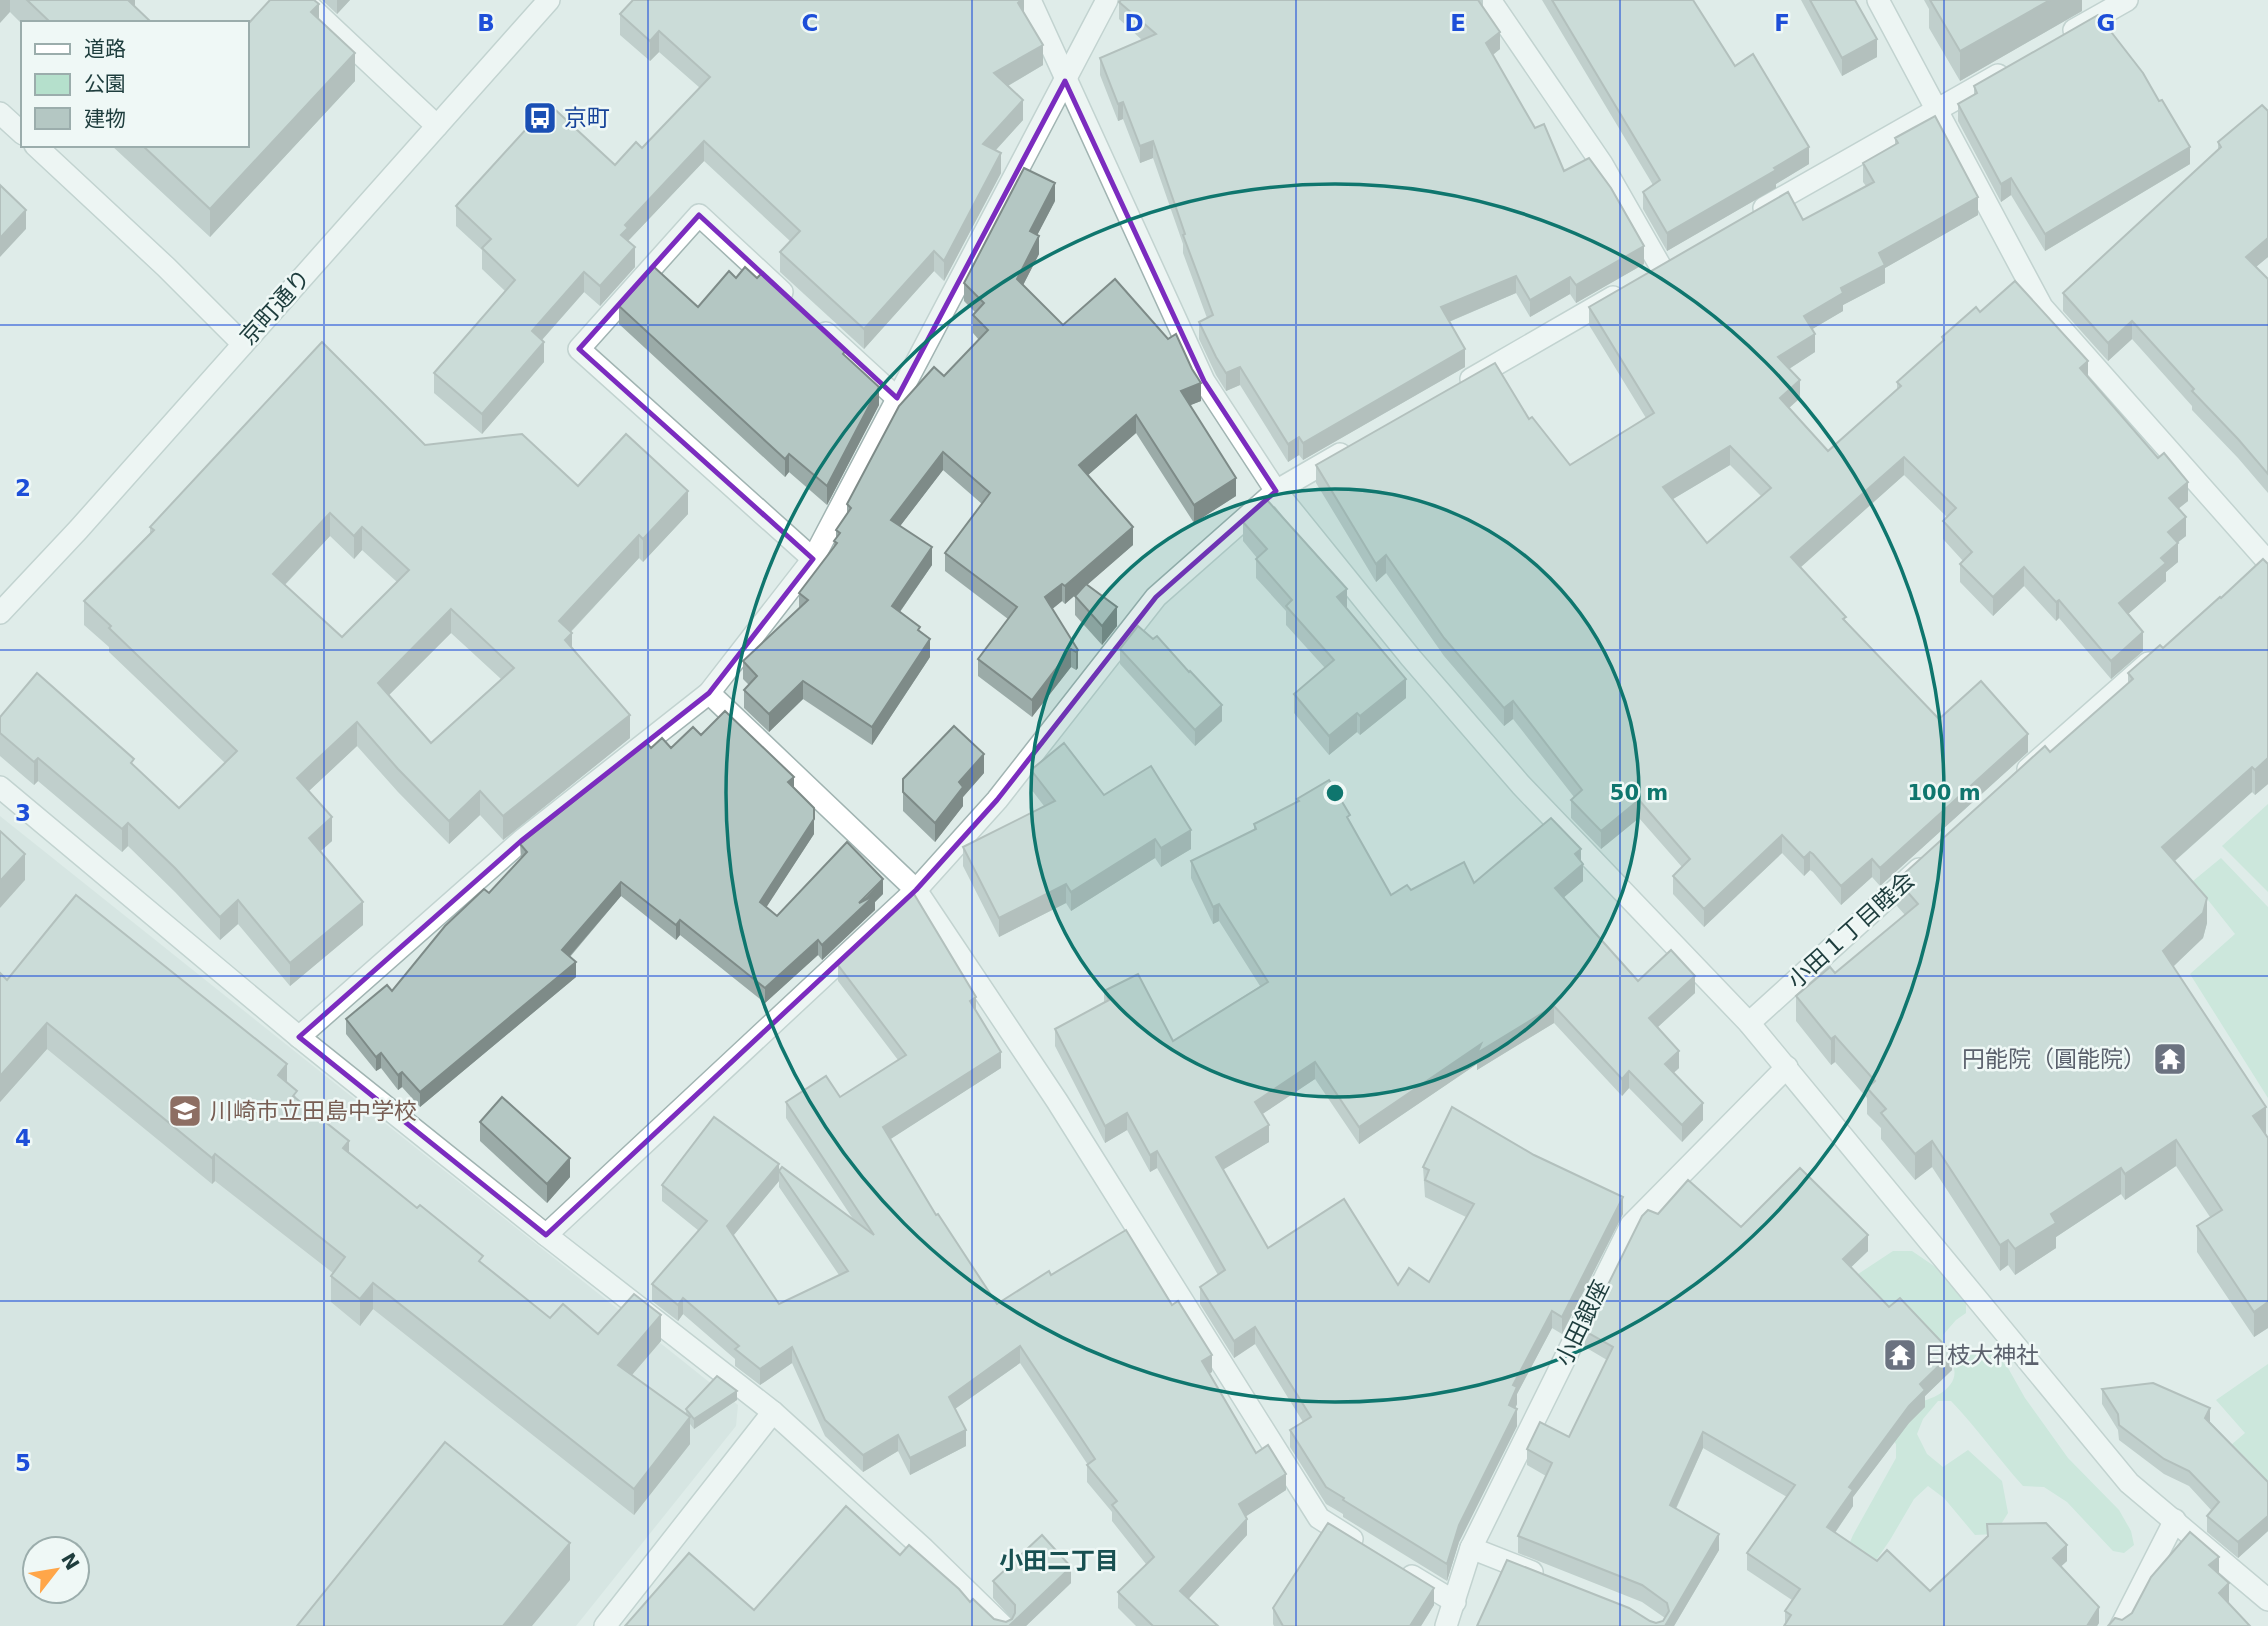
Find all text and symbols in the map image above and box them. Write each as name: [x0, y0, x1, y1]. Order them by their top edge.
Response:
text: B: [477, 10, 495, 36]
text: C: [802, 10, 818, 36]
text: D: [1124, 10, 1144, 36]
text: E: [1450, 10, 1466, 36]
text: F: [1774, 10, 1790, 36]
text: G: [2097, 10, 2115, 36]
legend: [21, 21, 248, 147]
text: 道路: [84, 37, 126, 61]
text: 公園: [84, 72, 126, 96]
bus stop icon: 京町: [521, 99, 559, 137]
place label: 京町: [564, 105, 610, 131]
text: 建物: [84, 107, 126, 131]
street label: 京町通り: [235, 264, 315, 350]
text: 2: [15, 475, 31, 501]
centre of rings: [1323, 781, 1347, 805]
text: 50 m: [1610, 781, 1668, 805]
text: 100 m: [1907, 781, 1981, 805]
text: 3: [15, 800, 31, 826]
street label: 小田１丁目睦会: [1782, 866, 1920, 994]
temple icon: 円能院（圓能院）: [2151, 1040, 2189, 1078]
place label: 円能院（圓能院）: [1962, 1046, 2146, 1072]
school or university icon: 川崎市立田島中学校: [166, 1092, 204, 1130]
place label: 川崎市立田島中学校: [210, 1098, 417, 1124]
text: 4: [15, 1125, 31, 1151]
street label: 小田銀座: [1550, 1276, 1614, 1370]
temple icon: 日枝大神社: [1881, 1336, 1919, 1374]
place label: 日枝大神社: [1924, 1342, 2039, 1368]
text: 5: [15, 1450, 31, 1476]
north arrow: [21, 1535, 91, 1605]
district label: 小田二丁目: [999, 1547, 1119, 1575]
text: N: [57, 1549, 84, 1574]

